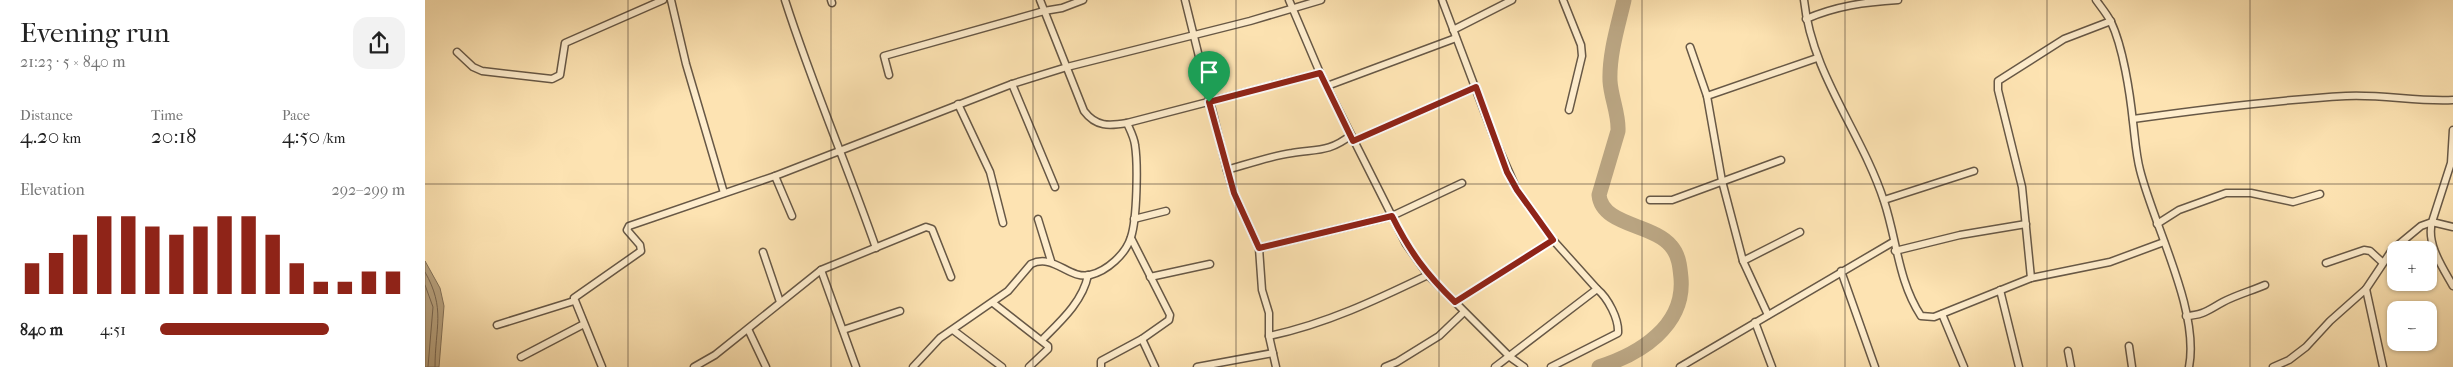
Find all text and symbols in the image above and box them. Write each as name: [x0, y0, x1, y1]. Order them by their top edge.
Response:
text: Evening run: [20, 16, 170, 49]
button: share: [353, 17, 405, 69]
pin: [1188, 51, 1230, 102]
text: 21:23 · 5 × 840 m: [20, 52, 126, 71]
icon: arrive: [1195, 58, 1223, 86]
text: Distance: [20, 107, 73, 124]
text: Time: [151, 107, 183, 124]
text: Pace: [282, 107, 310, 124]
text: 4.20: [20, 124, 59, 148]
text: 20:18: [151, 124, 197, 148]
text: 4:50: [282, 124, 320, 148]
text: km: [59, 130, 81, 147]
text: /km: [320, 130, 345, 147]
text: Elevation: [20, 180, 85, 199]
text: 292–299 m: [331, 180, 405, 199]
map controls: [2387, 241, 2437, 351]
button: +: [2387, 241, 2437, 291]
button: −: [2387, 301, 2437, 351]
text: 840 m: [20, 320, 63, 339]
text: 4:51: [100, 320, 126, 339]

